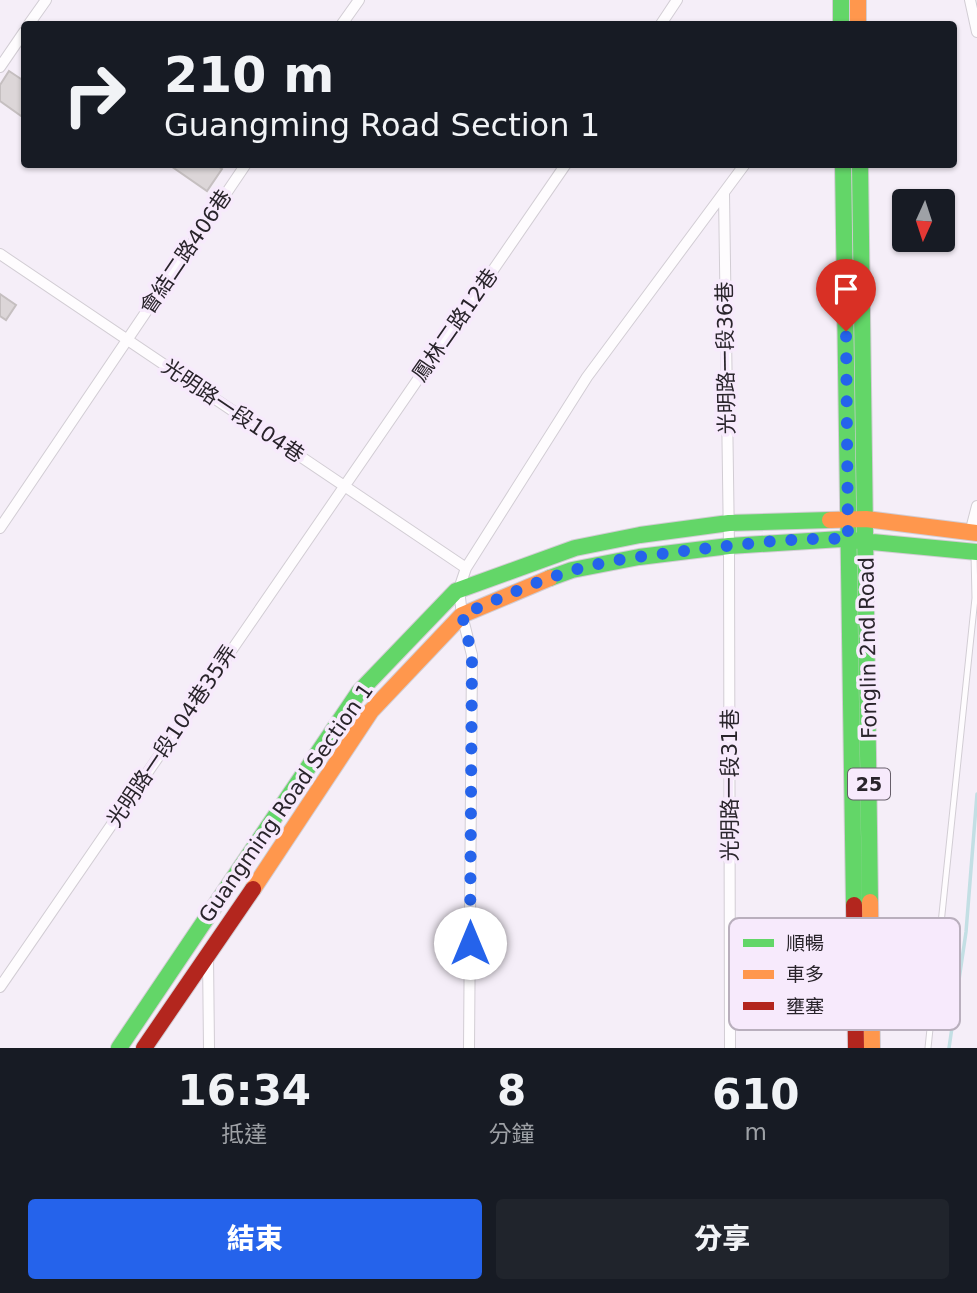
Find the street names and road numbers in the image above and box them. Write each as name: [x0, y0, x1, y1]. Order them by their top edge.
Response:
street label: 會結二路406巷: [135, 185, 237, 319]
street label: 鳳林二路12巷: [407, 264, 503, 386]
street label: 光明路一段36巷: [713, 281, 739, 435]
street label: 光明路一段104巷: [157, 355, 309, 467]
street label: Fonglin 2nd Road: [854, 557, 882, 739]
street label: 光明路一段104巷35弄: [102, 641, 242, 831]
street label: Guangming Road Section 1: [194, 679, 378, 927]
street label: 光明路一段31巷: [718, 709, 742, 861]
road number: 25: [848, 768, 890, 800]

